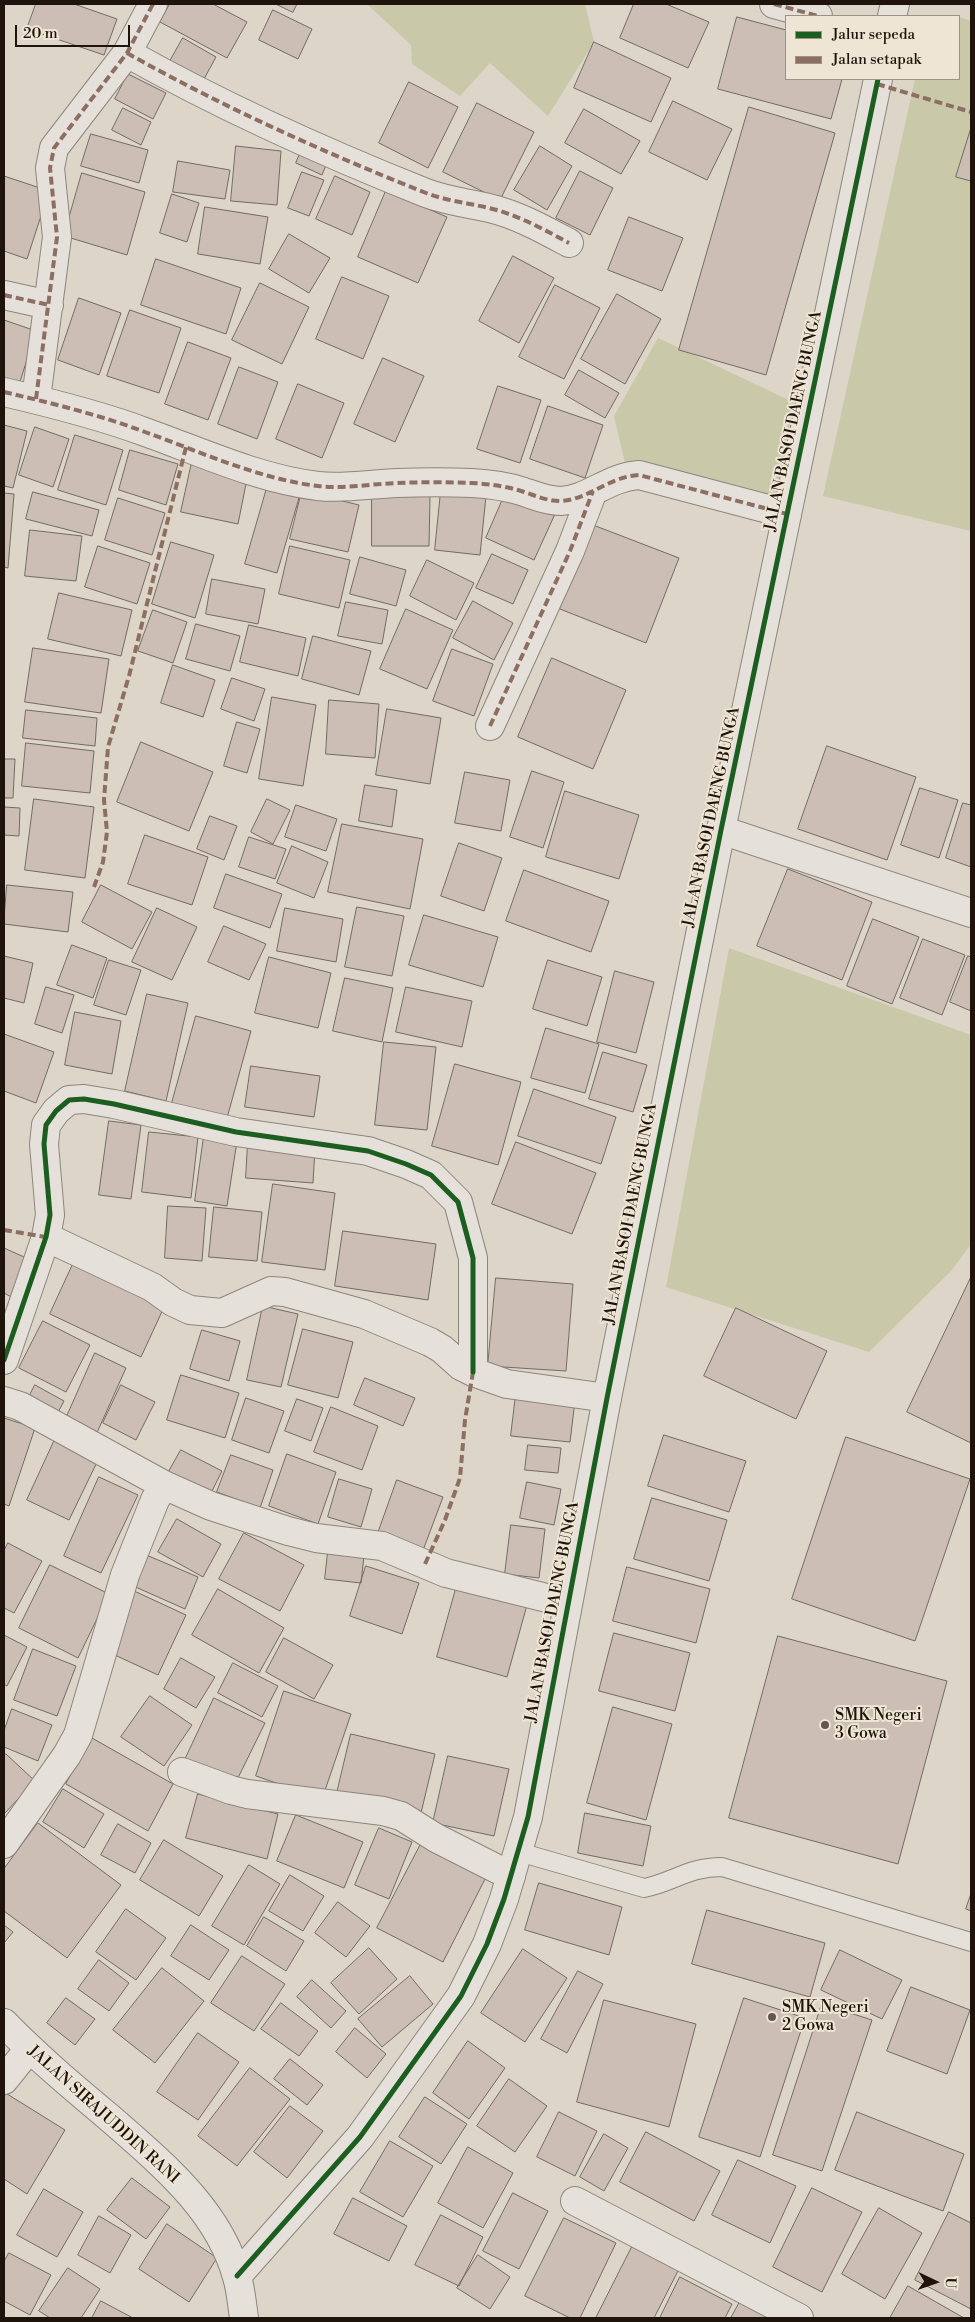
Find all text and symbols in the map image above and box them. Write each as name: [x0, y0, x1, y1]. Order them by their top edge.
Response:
scale bar: [18, 15, 132, 47]
legend: [785, 15, 960, 80]
text: 20 m: [23, 24, 58, 43]
text: Jalur sepeda: [832, 25, 915, 44]
text: Jalan setapak: [832, 50, 921, 69]
street label: JALAN BASOI DAENG BUNGA: [761, 309, 827, 533]
street label: JALAN BASOI DAENG BUNGA: [679, 705, 745, 929]
street label: JALAN BASOI DAENG BUNGA: [600, 1102, 662, 1326]
street label: JALAN BASOI DAENG BUNGA: [522, 1500, 584, 1724]
place label: SMK Negeri 3 Gowa: [835, 1706, 922, 1744]
marker: SMK Negeri 3 Gowa: [819, 1719, 831, 1731]
place label: SMK Negeri 2 Gowa: [782, 1998, 869, 2036]
marker: SMK Negeri 2 Gowa: [766, 2011, 778, 2023]
street label: JALAN SIRAJUDDIN RANI: [23, 2042, 183, 2188]
north arrow: [910, 2257, 960, 2307]
text: U: [941, 2277, 959, 2289]

